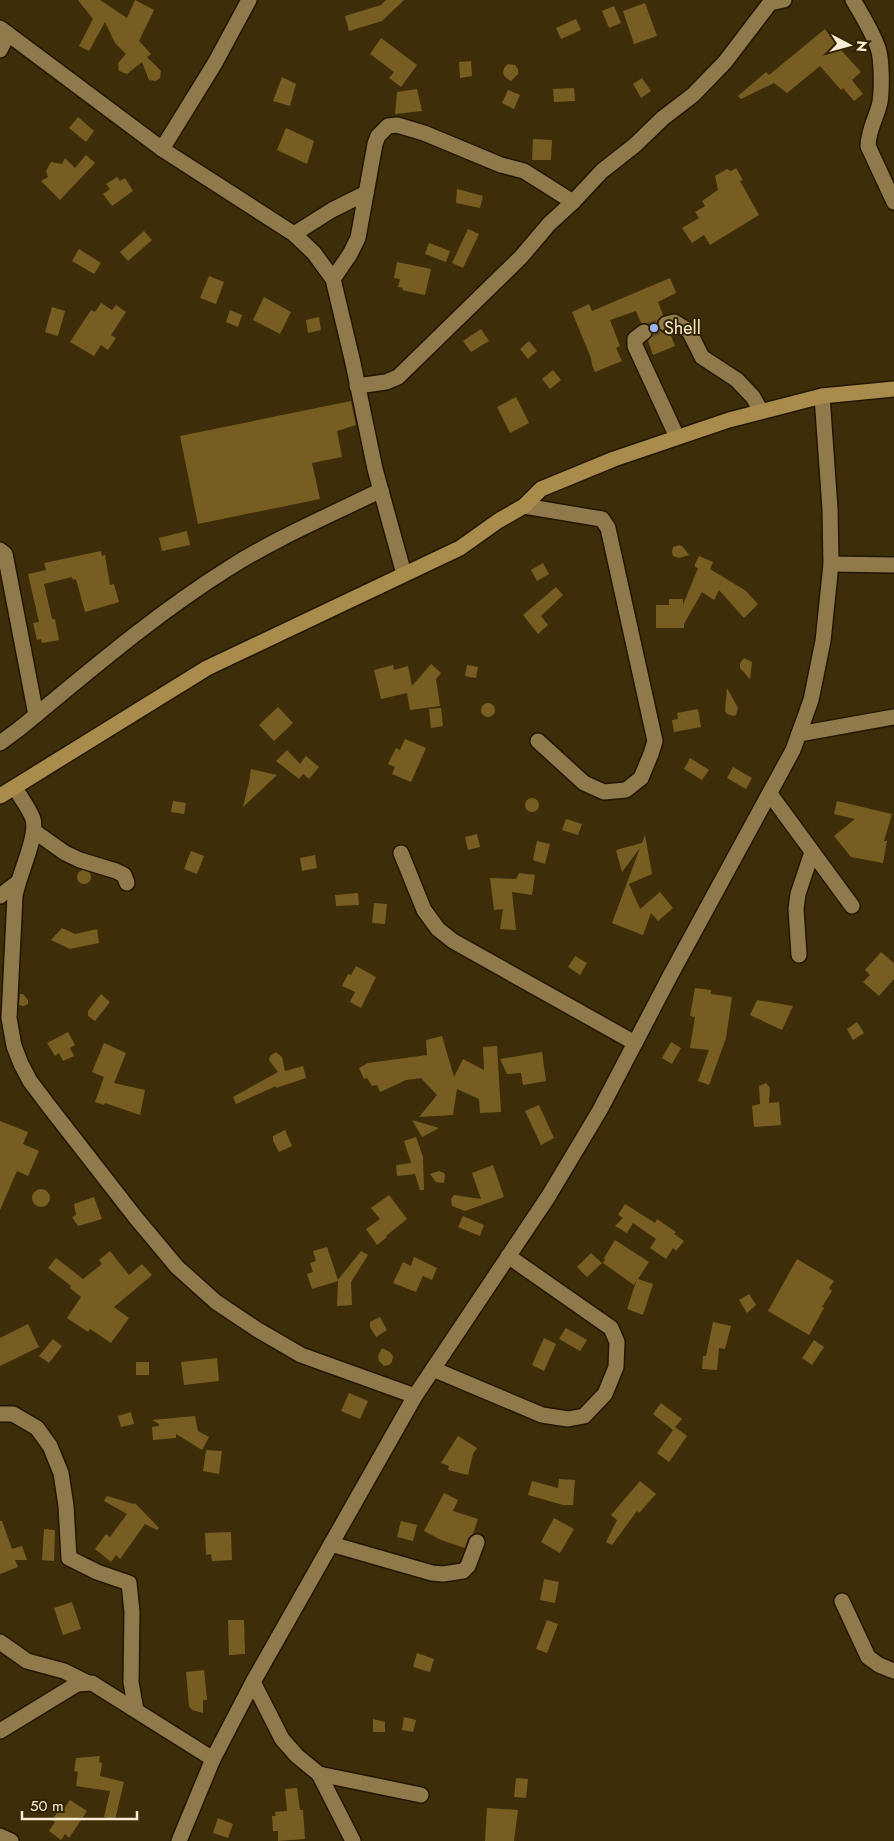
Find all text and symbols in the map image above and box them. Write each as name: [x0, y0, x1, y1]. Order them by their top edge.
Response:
north arrow: [824, 20, 874, 70]
text: N: [851, 40, 872, 53]
place label: Shell: [664, 315, 701, 341]
marker: Shell: [648, 322, 660, 334]
scale bar: [22, 1788, 138, 1820]
text: 50 m: [30, 1795, 64, 1817]

